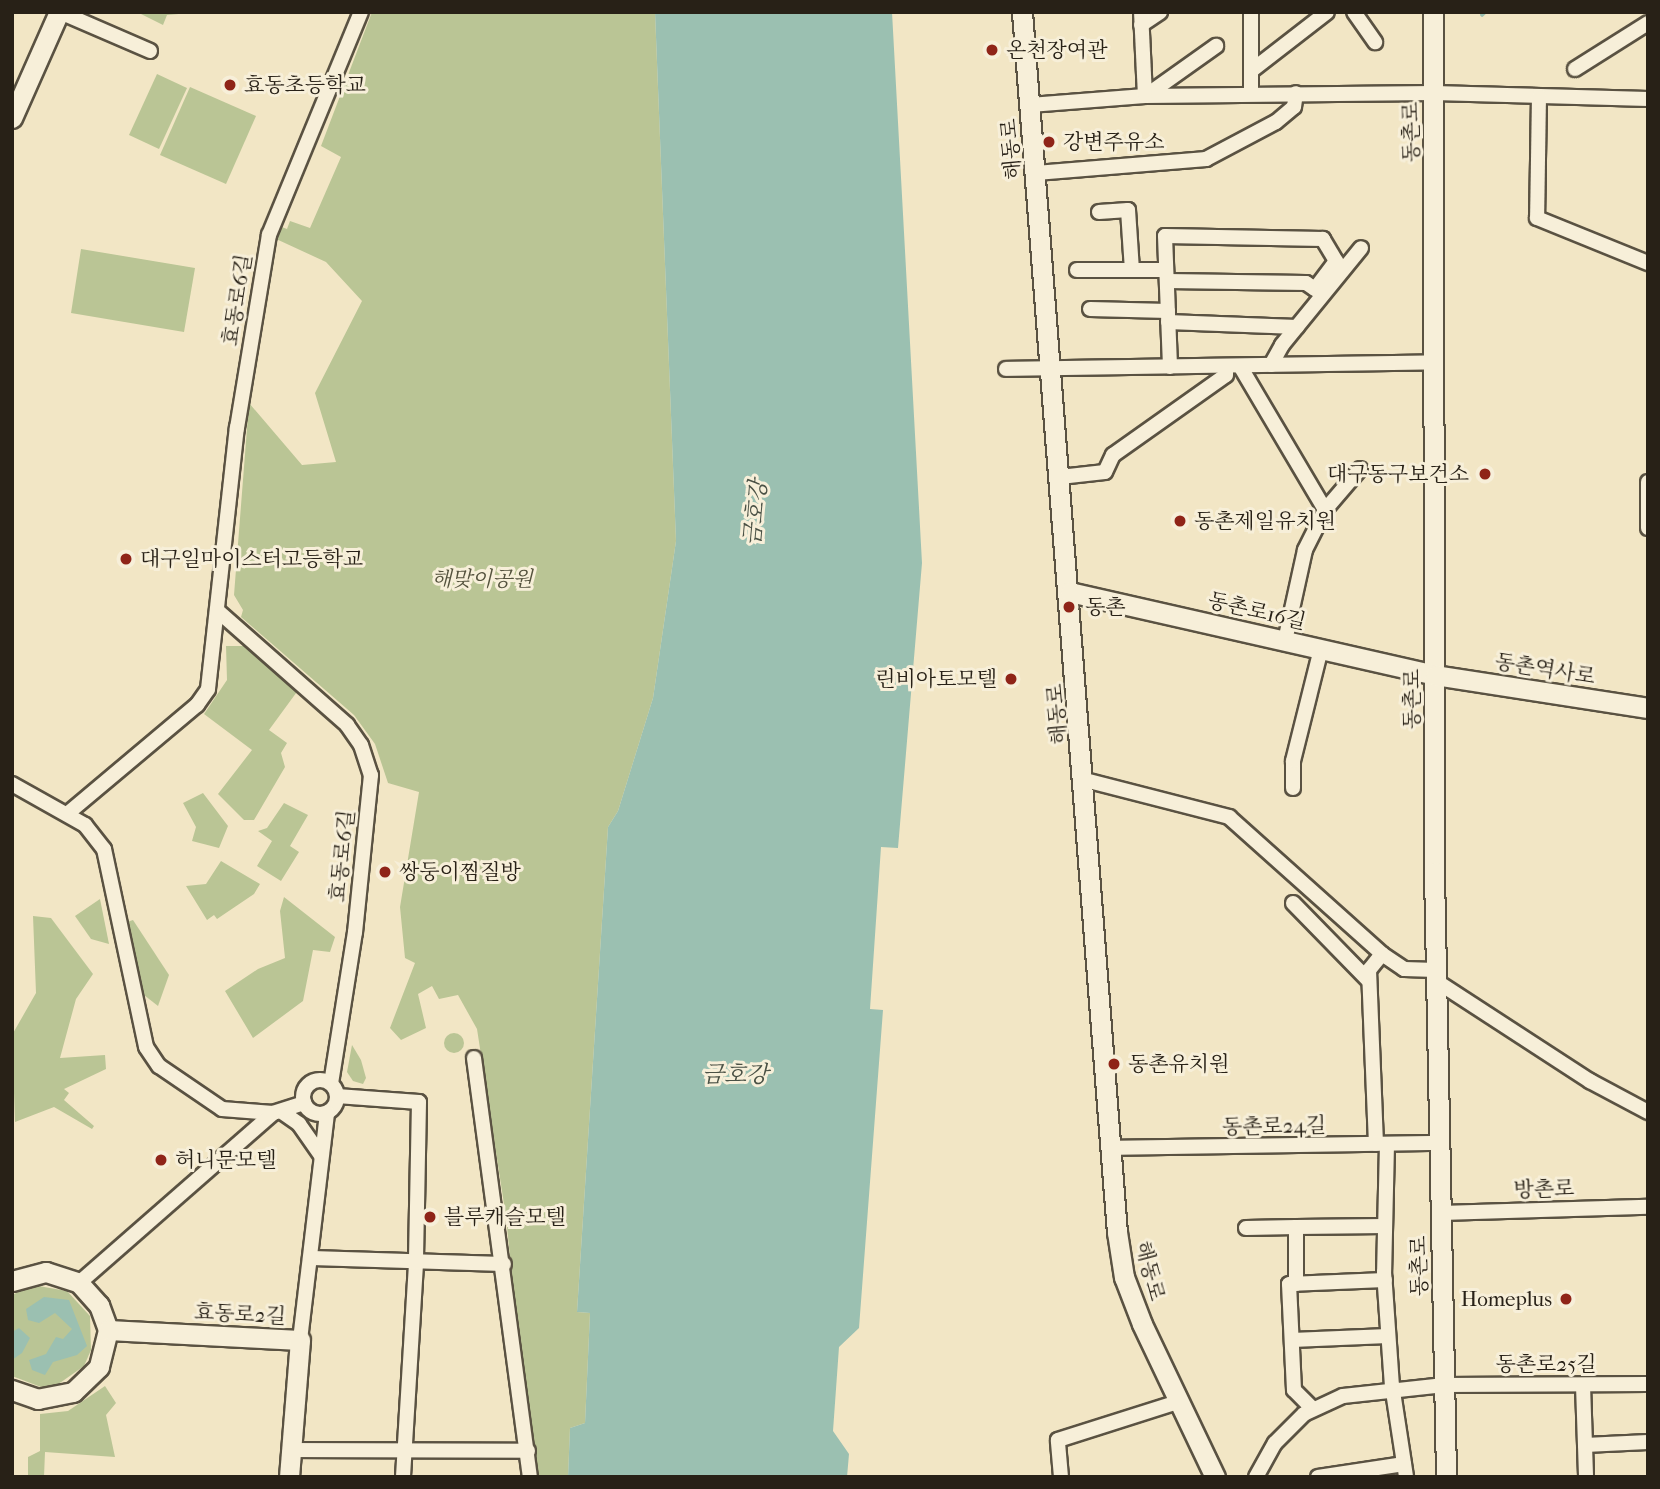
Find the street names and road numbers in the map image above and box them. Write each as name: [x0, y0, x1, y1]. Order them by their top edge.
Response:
street label: 동촌로: [1398, 101, 1424, 163]
street label: 해동로: [996, 118, 1026, 180]
street label: 효동로6길: [217, 252, 257, 348]
street label: 동촌로16길: [1205, 587, 1309, 635]
street label: 동촌역사로: [1493, 649, 1597, 689]
street label: 동촌로: [1399, 669, 1425, 729]
street label: 해동로: [1042, 683, 1072, 745]
street label: 효동로6길: [325, 809, 359, 903]
street label: 동촌로24길: [1222, 1112, 1326, 1140]
street label: 방촌로: [1513, 1175, 1575, 1203]
street label: 동촌로: [1406, 1235, 1432, 1297]
street label: 해동로: [1130, 1238, 1170, 1304]
street label: 효동로2길: [193, 1299, 287, 1329]
street label: 동촌로25길: [1495, 1351, 1597, 1377]

